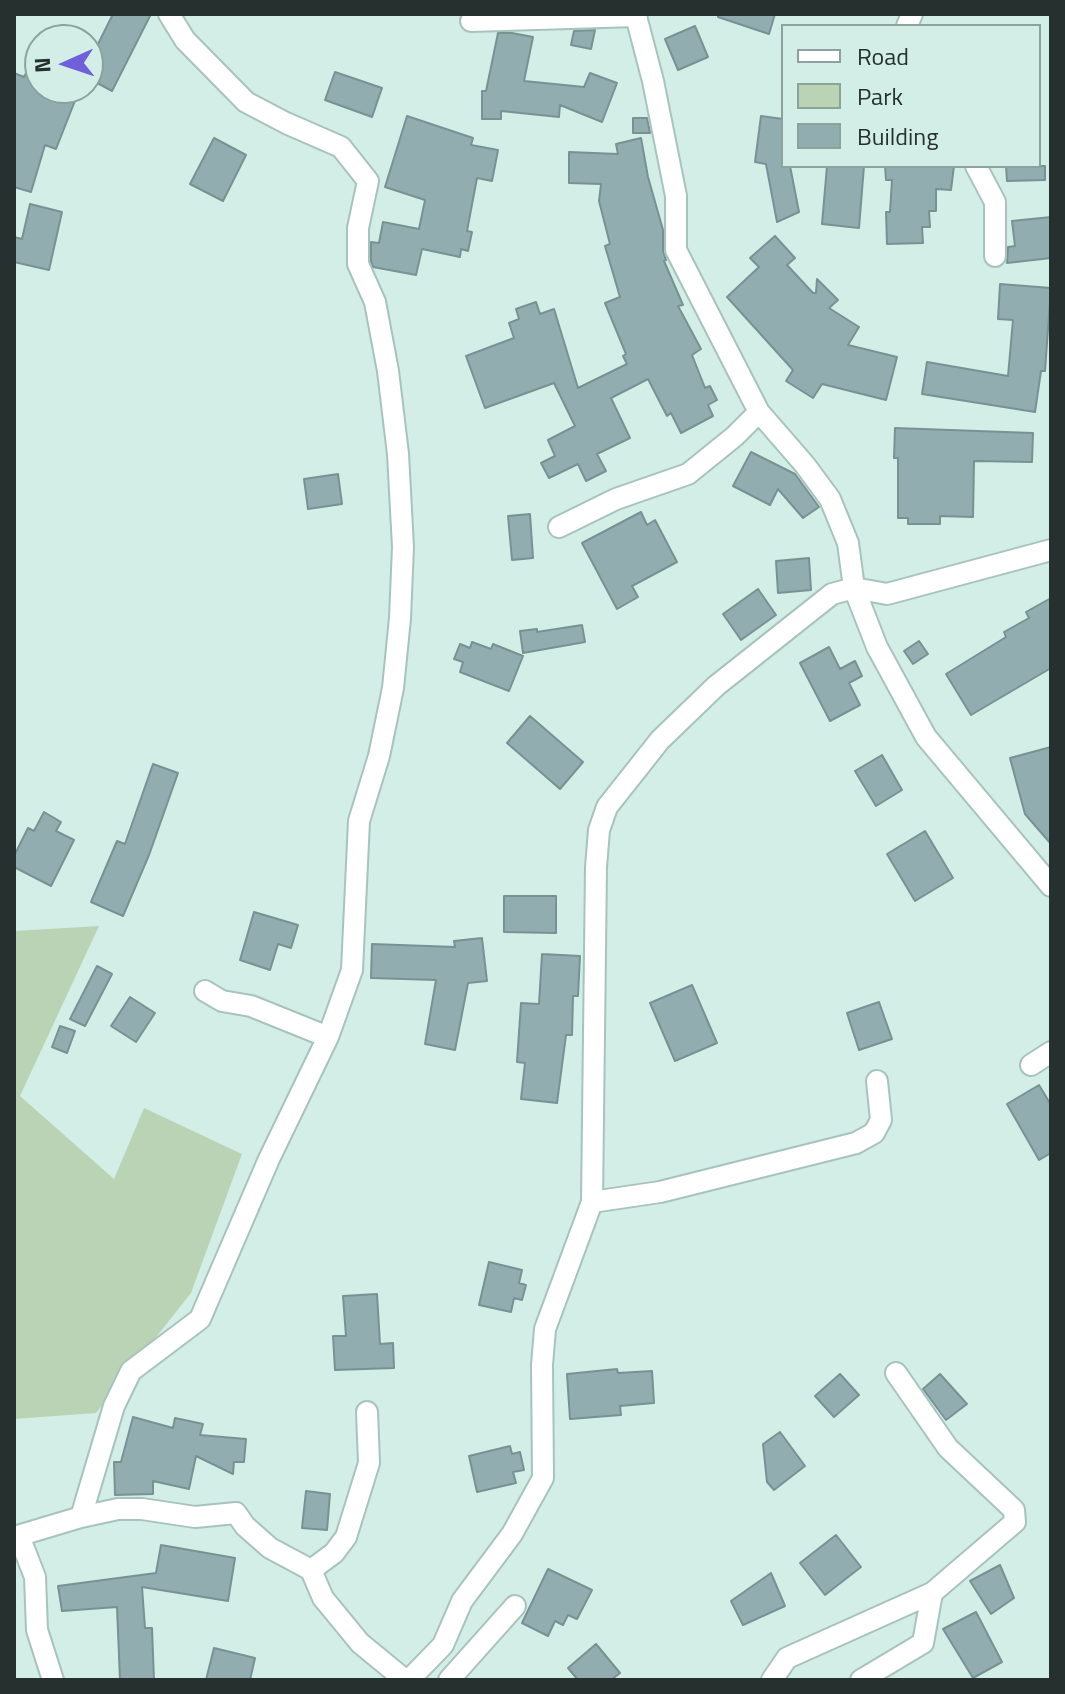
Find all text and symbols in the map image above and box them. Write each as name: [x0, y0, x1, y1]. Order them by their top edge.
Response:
north arrow: [24, 24, 104, 104]
legend: [781, 24, 1041, 168]
text: Road: [857, 38, 909, 74]
text: N: [25, 57, 59, 74]
text: Park: [857, 78, 903, 114]
text: Building: [857, 118, 939, 154]

